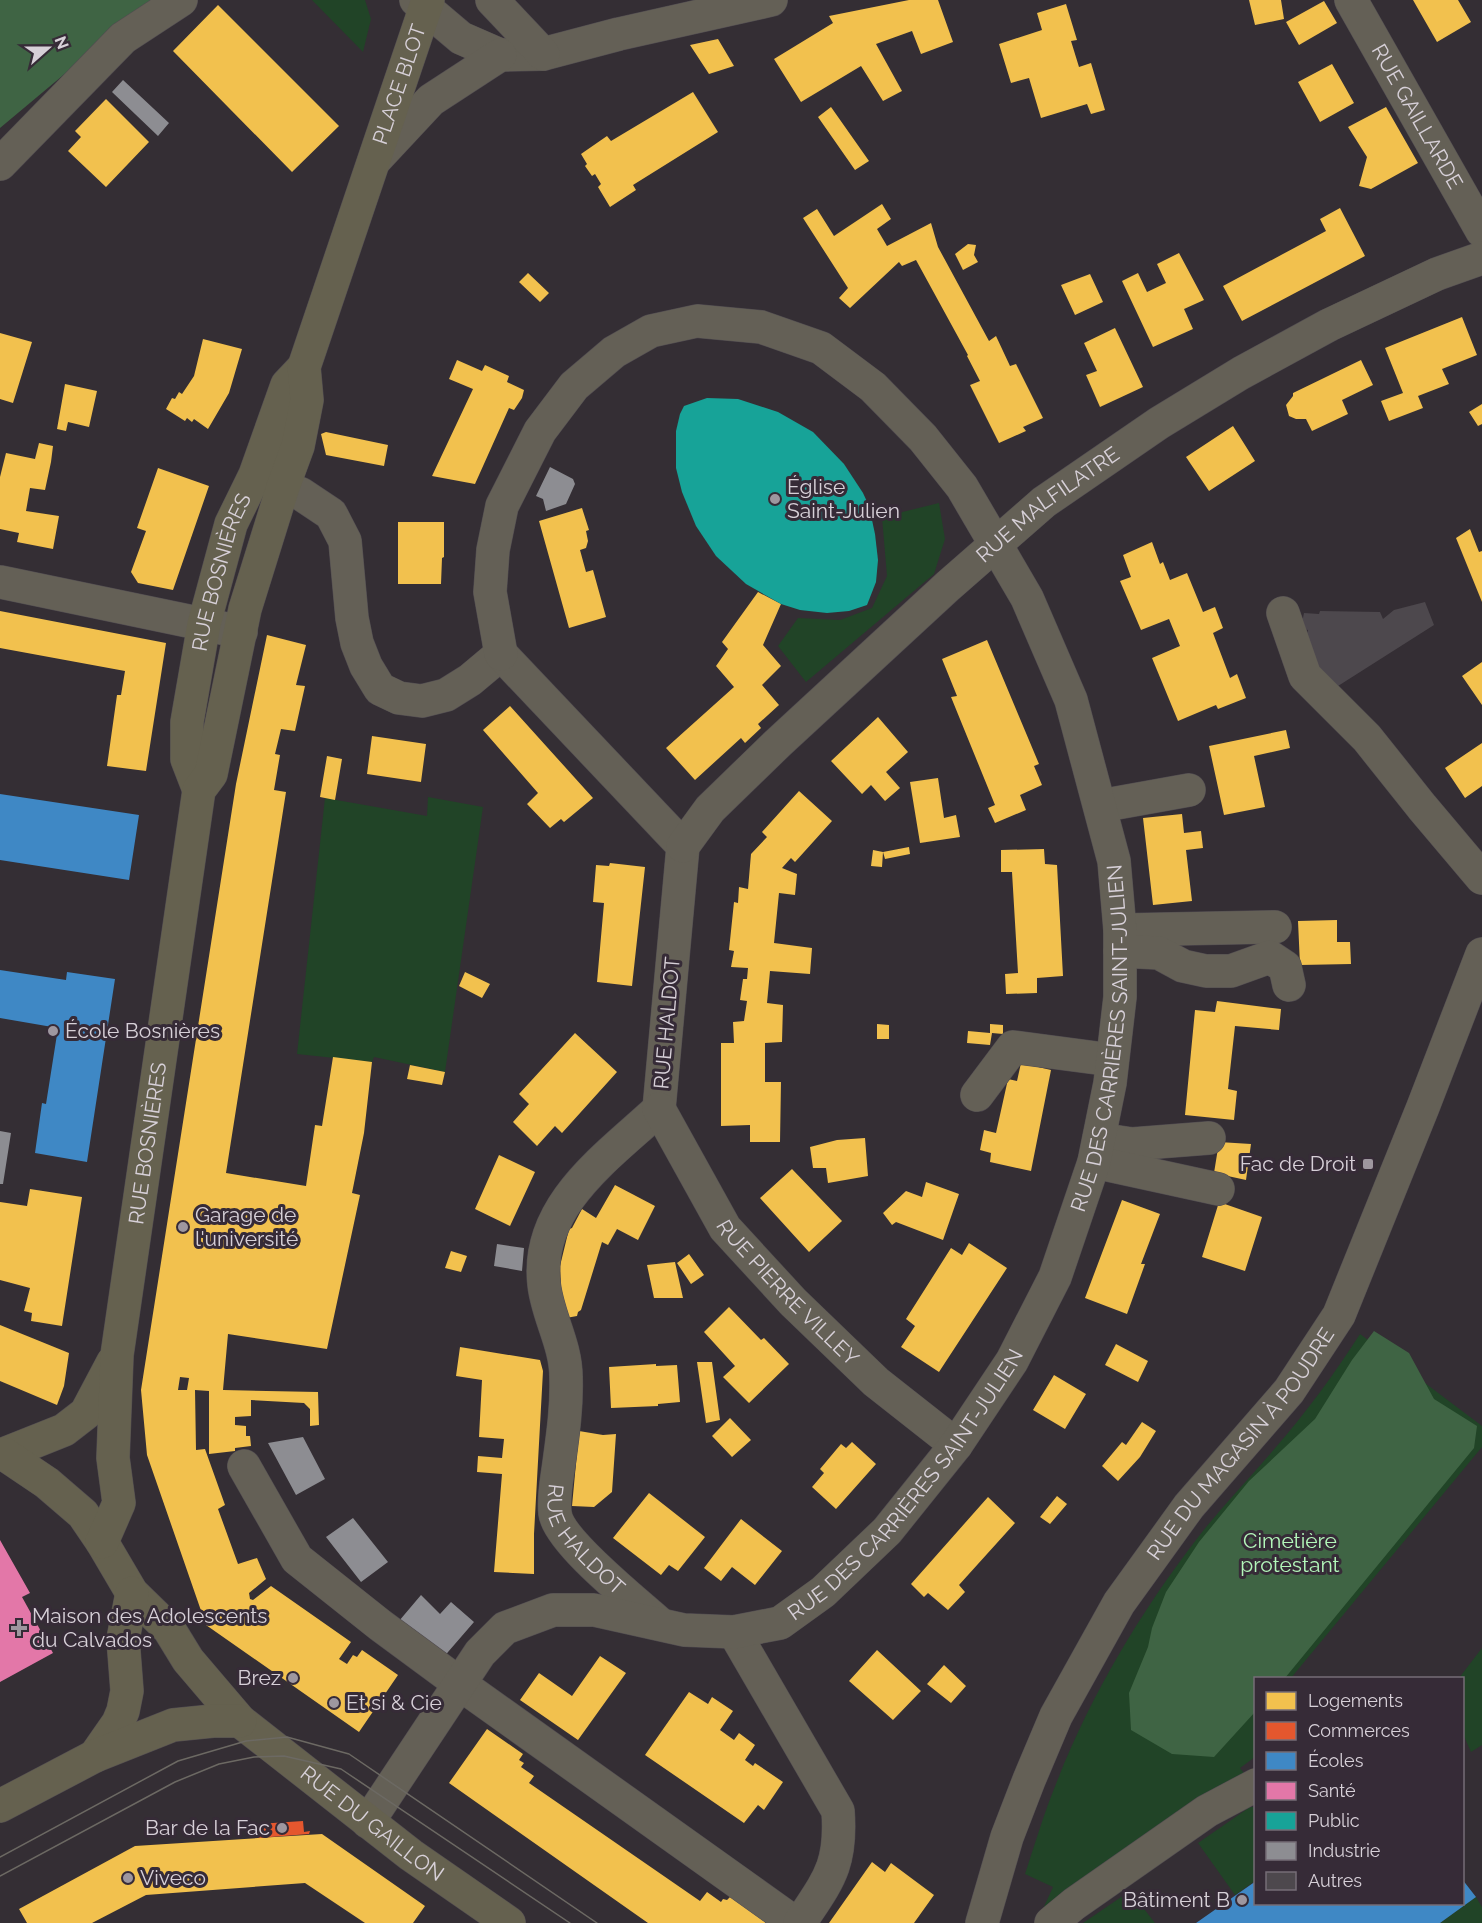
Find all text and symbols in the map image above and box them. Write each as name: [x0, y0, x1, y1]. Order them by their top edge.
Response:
north arrow: [18, 18, 78, 78]
street label: PLACE BLOT: [367, 21, 431, 148]
text: N: [50, 34, 73, 52]
street label: RUE GAILLARDE: [1367, 39, 1468, 193]
street label: RUE MALFILATRE: [971, 441, 1124, 568]
place label: Église Saint-Julien: [787, 474, 900, 523]
street label: RUE BOSNIÈRES: [186, 489, 256, 653]
marker: Église Saint-Julien: [768, 492, 782, 506]
street label: RUE DES CARRIÈRES SAINT-JULIEN: [1065, 863, 1133, 1215]
street label: RUE HALDOT: [648, 956, 685, 1090]
place label: École Bosnières: [65, 1018, 220, 1043]
marker: École Bosnières: [46, 1024, 60, 1038]
street label: RUE BOSNIÈRES: [123, 1060, 171, 1226]
place label: Fac de Droit: [1240, 1151, 1356, 1176]
marker: Fac de Droit: [1361, 1157, 1375, 1171]
place label: Garage de l'université: [195, 1202, 298, 1251]
street label: RUE PIERRE VILLEY: [711, 1215, 865, 1371]
marker: Garage de l'université: [176, 1220, 190, 1234]
street label: RUE DU MAGASIN À POUDRE: [1141, 1323, 1339, 1565]
street label: RUE DES CARRIÈRES SAINT-JULIEN: [783, 1345, 1028, 1625]
street label: RUE HALDOT: [542, 1483, 630, 1600]
park label: Cimetière protestant: [1240, 1528, 1340, 1577]
place label: Maison des Adolescents du Calvados: [32, 1603, 268, 1652]
marker: Maison des Adolescents du Calvados: [10, 1619, 28, 1637]
place label: Brez: [237, 1665, 281, 1690]
marker: Brez: [286, 1671, 300, 1685]
legend: [1254, 1677, 1464, 1905]
place label: Et si & Cie: [346, 1690, 442, 1715]
text: Logements: [1308, 1690, 1403, 1711]
marker: Et si & Cie: [327, 1696, 341, 1710]
text: Commerces: [1308, 1720, 1410, 1741]
text: Écoles: [1308, 1749, 1364, 1771]
street label: RUE DU GAILLON: [296, 1760, 449, 1886]
text: Santé: [1308, 1780, 1356, 1801]
text: Public: [1308, 1810, 1360, 1831]
place label: Bar de la Fac: [145, 1815, 270, 1840]
marker: Bar de la Fac: [275, 1821, 289, 1835]
text: Industrie: [1308, 1840, 1381, 1861]
place label: Viveco: [140, 1865, 206, 1890]
text: Autres: [1308, 1870, 1362, 1891]
marker: Viveco: [121, 1871, 135, 1885]
place label: Bâtiment B: [1123, 1887, 1230, 1912]
marker: Bâtiment B: [1235, 1893, 1249, 1907]

